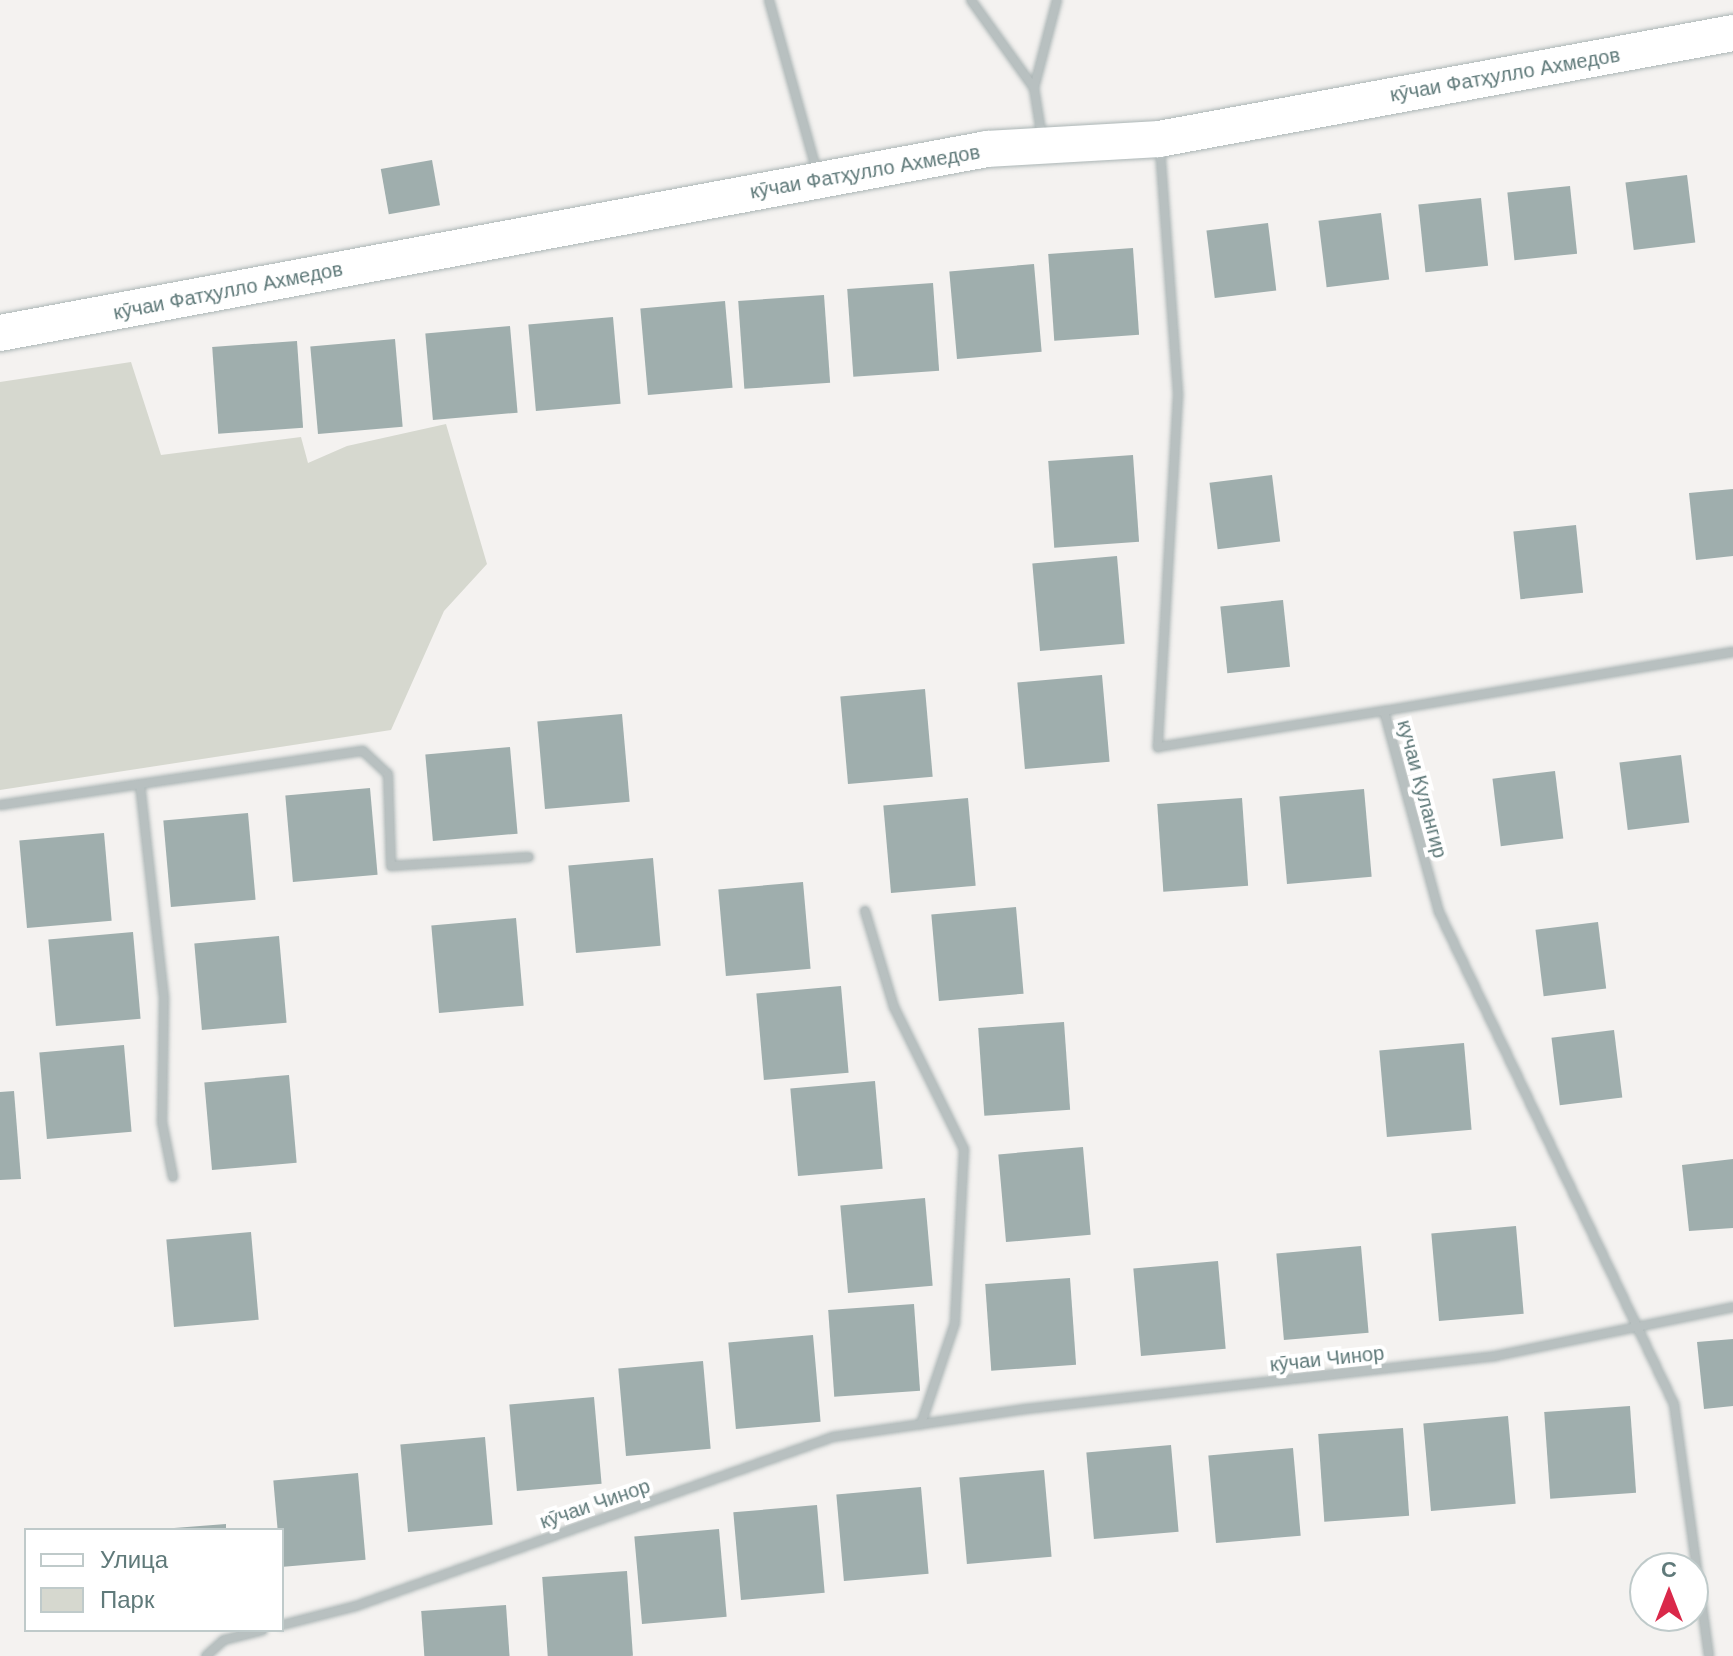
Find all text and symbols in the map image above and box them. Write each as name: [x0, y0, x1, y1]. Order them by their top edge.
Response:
street label: кӯчаи Фатҳулло Ахмедов: [1388, 43, 1622, 107]
street label: кӯчаи Фатҳулло Ахмедов: [748, 140, 982, 204]
street label: кӯчаи Фатҳулло Ахмедов: [111, 257, 345, 325]
street label: кучаи Кулангир: [1392, 717, 1452, 861]
street label: кӯчаи Чинор: [1269, 1341, 1385, 1377]
street label: кӯчаи Чинор: [537, 1474, 653, 1534]
legend: [24, 1528, 284, 1632]
text: Улица: [100, 1546, 168, 1573]
north arrow: [1629, 1552, 1709, 1632]
text: С: [1661, 1557, 1677, 1582]
text: Парк: [100, 1586, 154, 1613]

